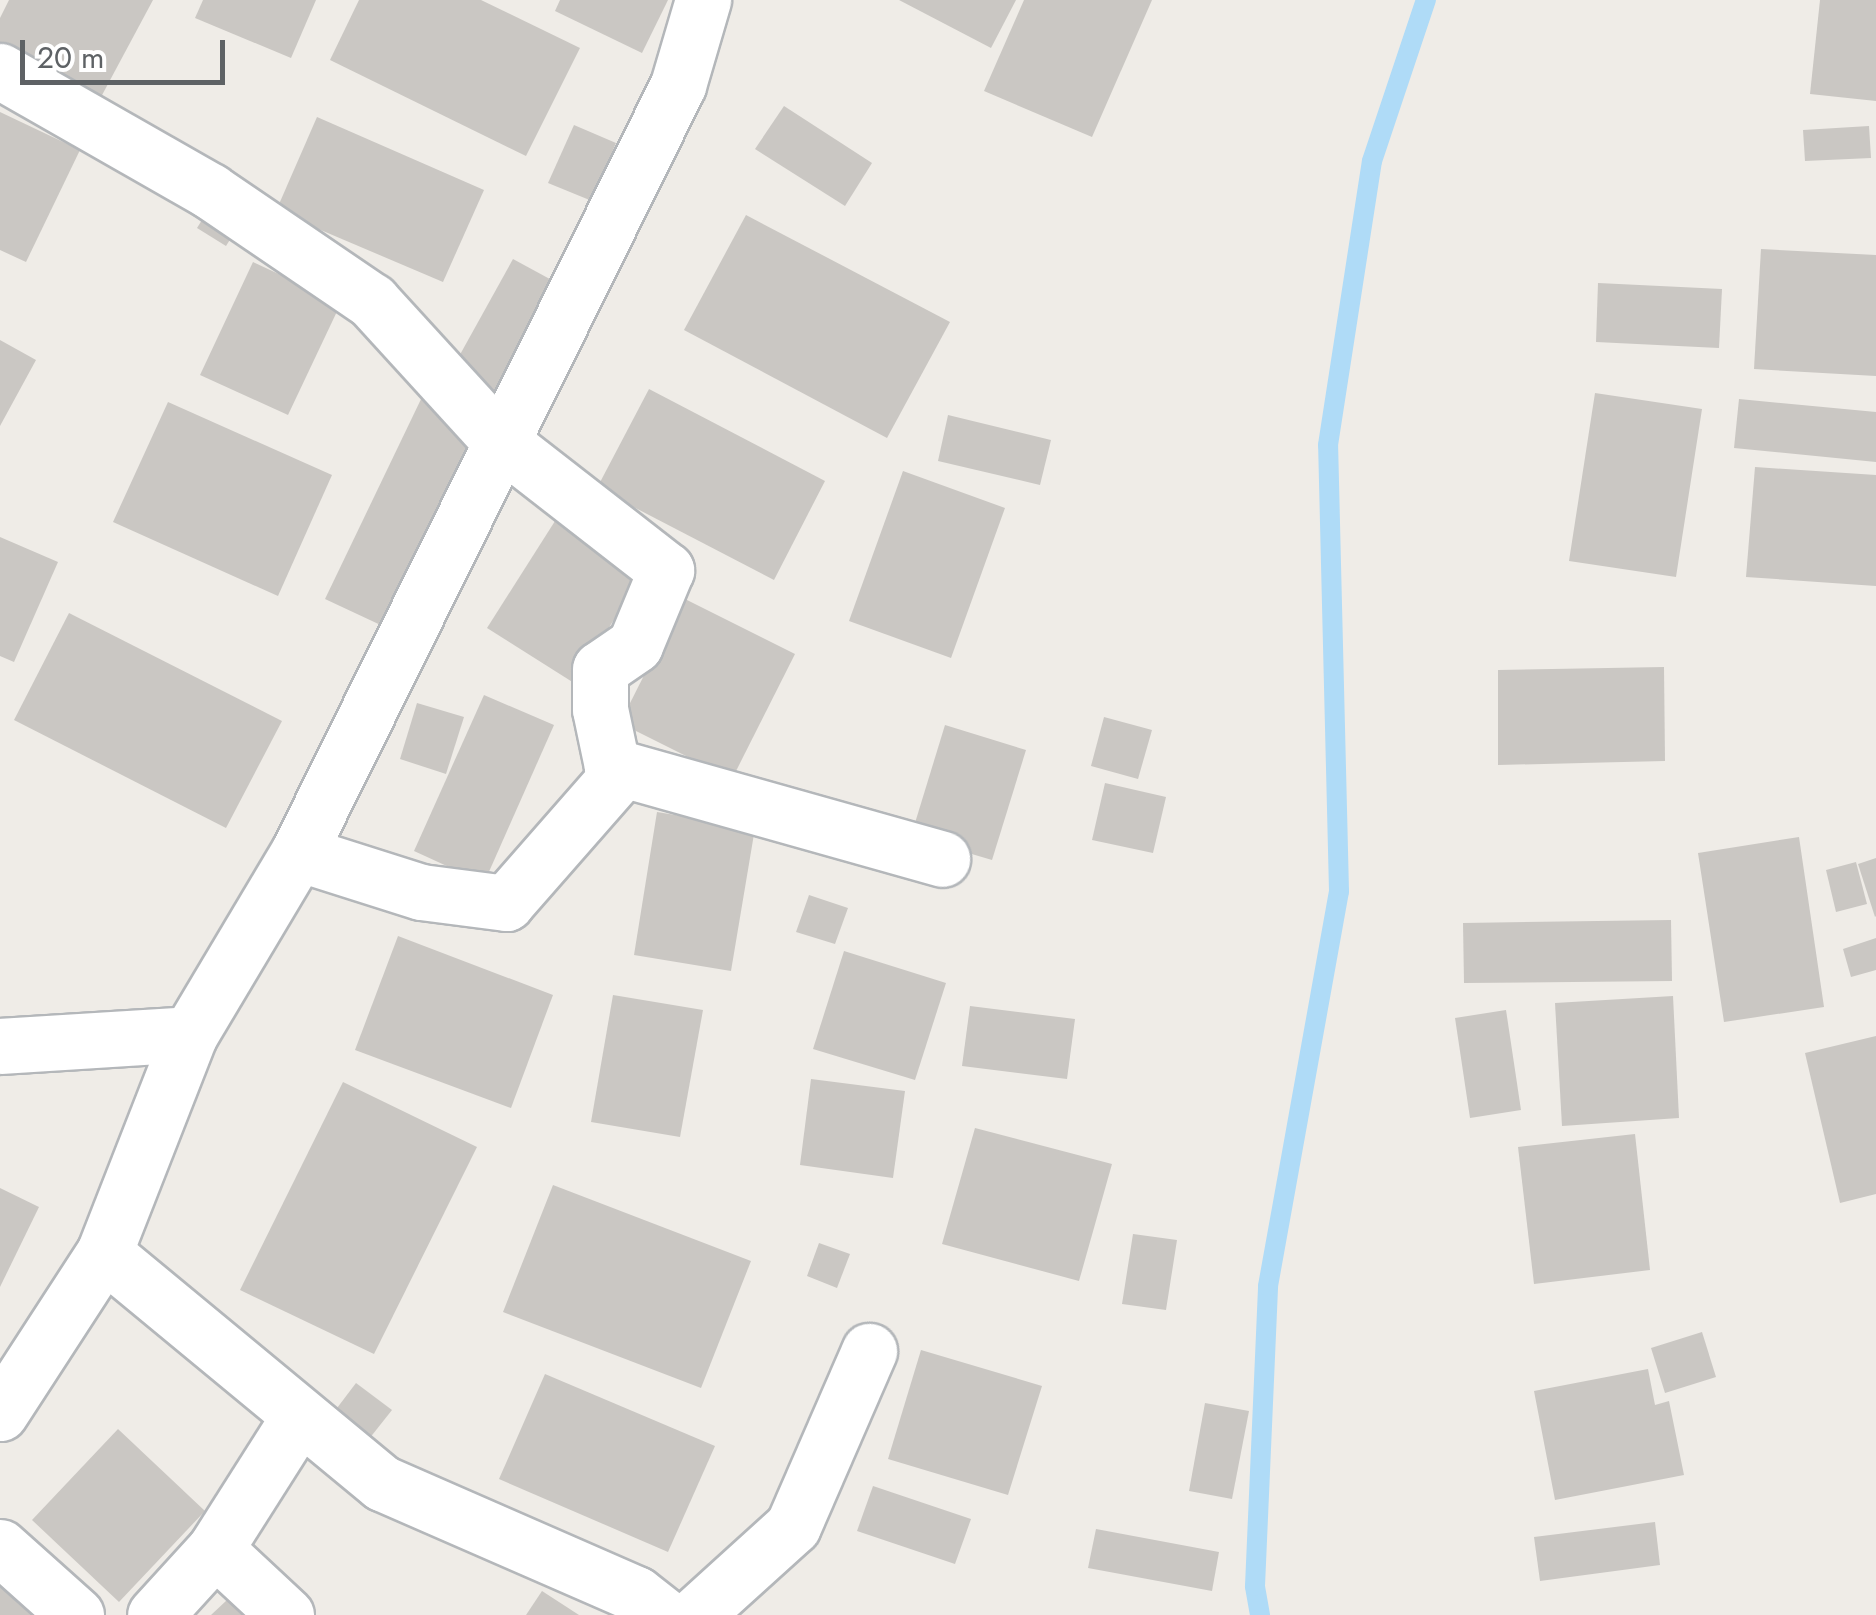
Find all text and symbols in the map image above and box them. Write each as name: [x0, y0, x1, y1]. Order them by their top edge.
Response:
scale bar: [25, 20, 230, 82]
text: 20 m: [37, 36, 104, 79]

